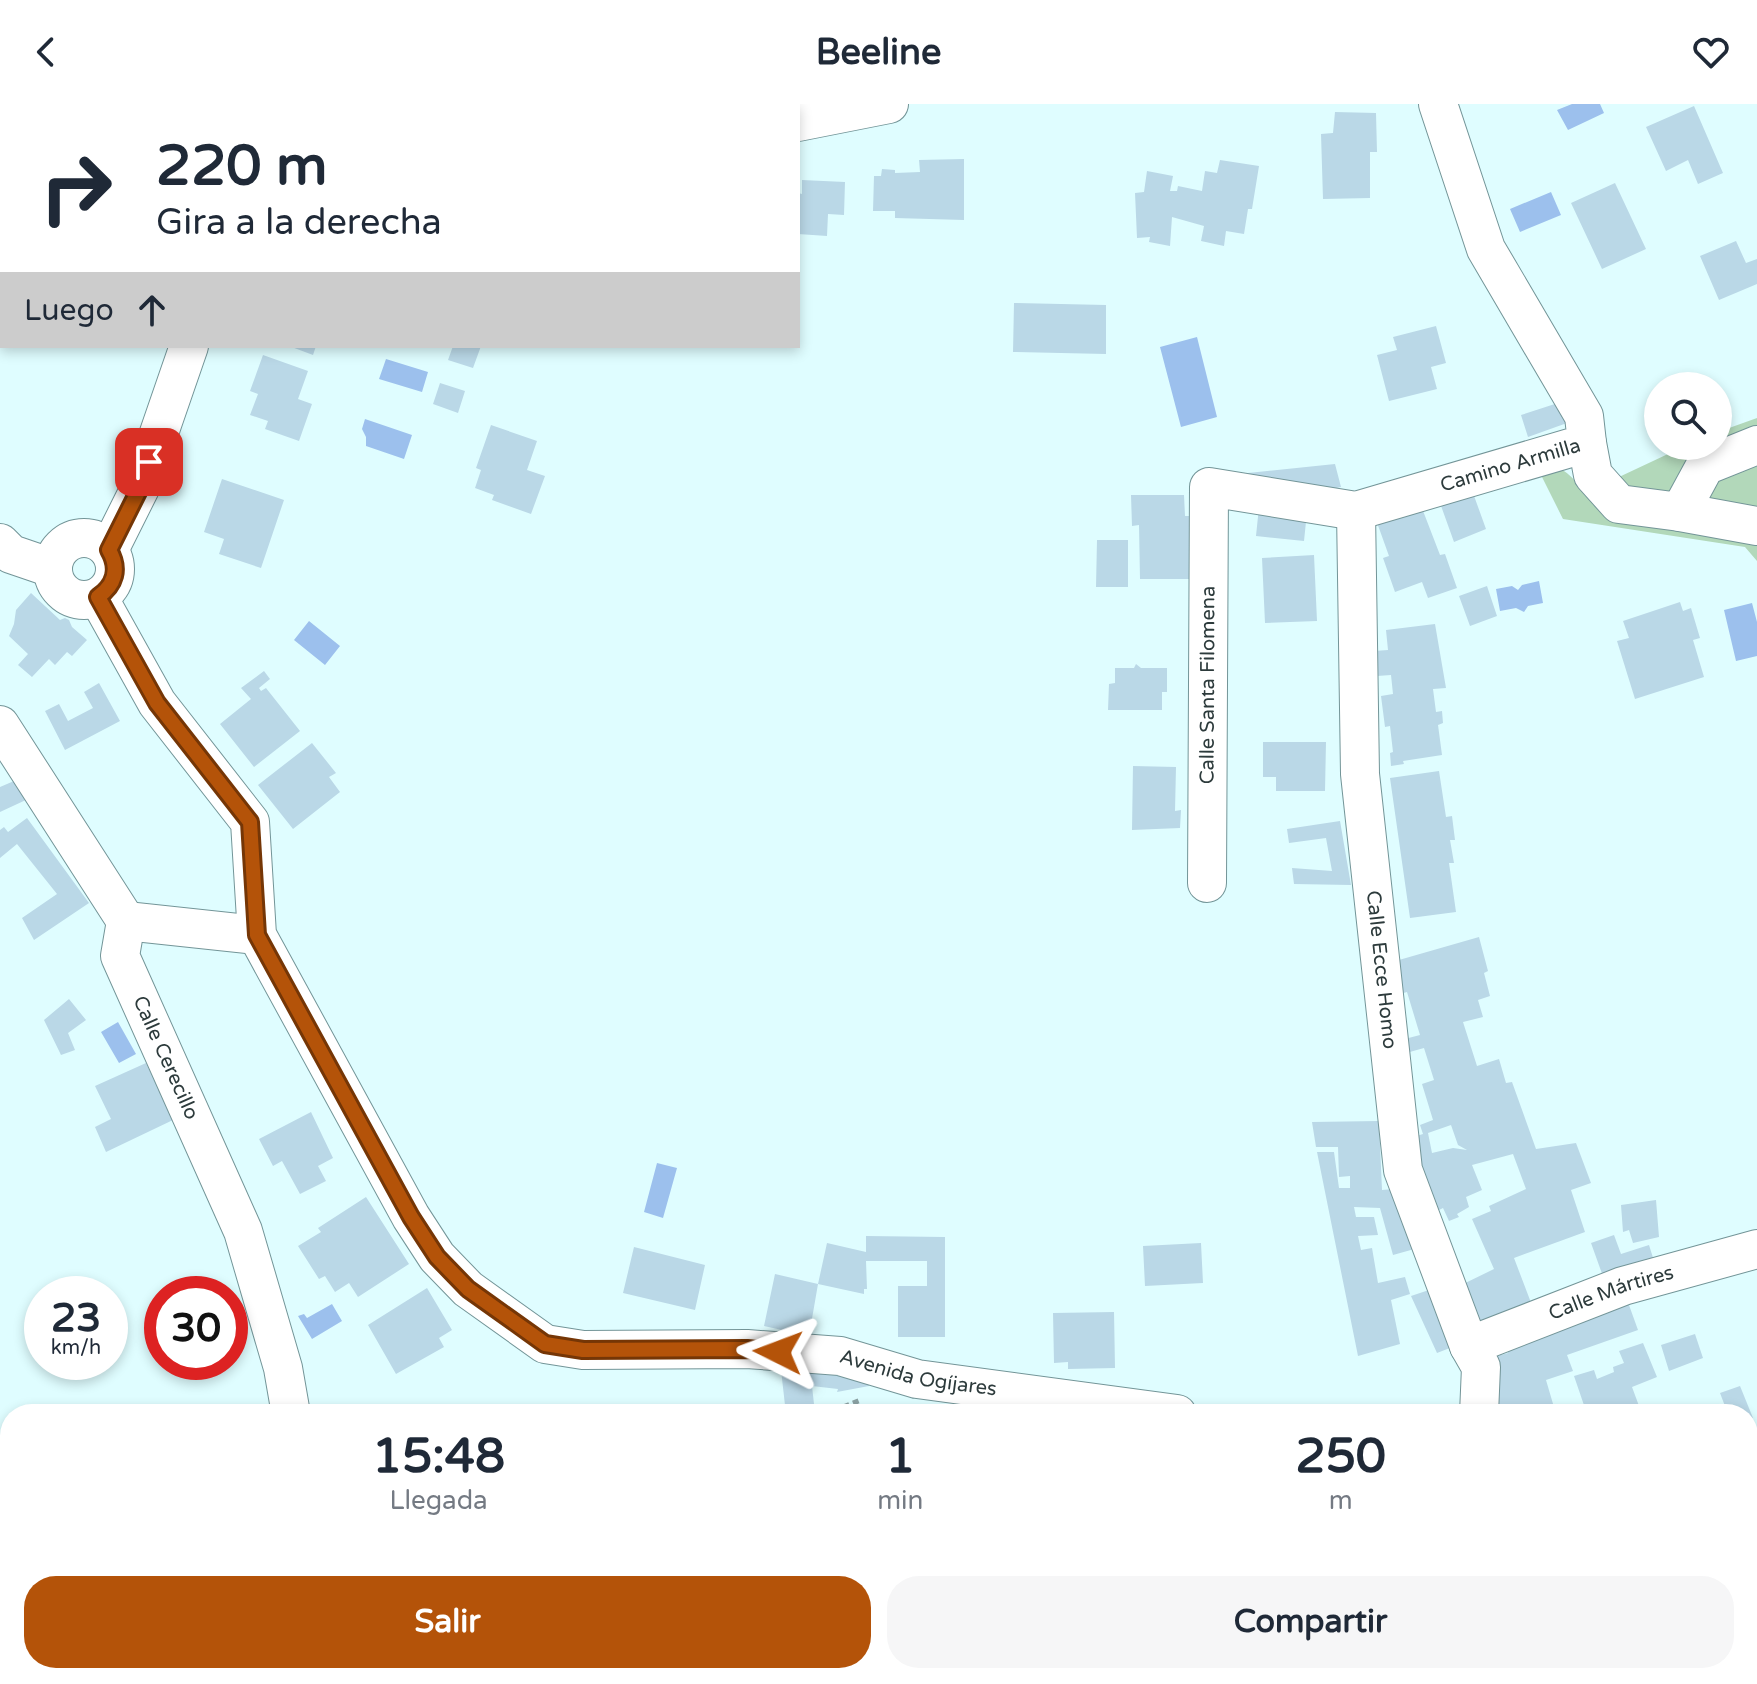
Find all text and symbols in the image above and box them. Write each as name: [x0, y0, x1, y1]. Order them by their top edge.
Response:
icon: back: [24, 30, 68, 74]
icon: heart: [1689, 30, 1733, 74]
text: Beeline: [816, 31, 941, 74]
text: 220 m: [156, 133, 327, 200]
icon: right: [24, 136, 128, 240]
text: Gira a la derecha: [156, 201, 442, 244]
icon: ahead: [130, 288, 174, 332]
text: Luego: [24, 292, 114, 329]
map controls: [1644, 372, 1732, 460]
button: search: [1644, 372, 1732, 460]
pin: [115, 428, 183, 496]
street label: Camino Armilla: [1437, 434, 1583, 498]
icon: arrive: [127, 440, 171, 484]
street label: Calle Santa Filomena: [1195, 586, 1221, 784]
street label: Calle Ecce Homo: [1361, 889, 1402, 1050]
street label: Calle Cerecillo: [127, 992, 204, 1123]
street label: Calle Mártires: [1545, 1261, 1676, 1326]
speed limit sign: 30: [144, 1276, 248, 1380]
text: 23: [51, 1294, 101, 1342]
position arrow: [736, 1310, 820, 1394]
text: km/h: [51, 1336, 101, 1360]
street label: Avenida Ogíjares: [837, 1345, 998, 1402]
text: 15:48: [372, 1428, 505, 1486]
text: 1: [885, 1428, 915, 1486]
text: 250: [1295, 1428, 1386, 1486]
text: Llegada: [390, 1485, 488, 1516]
text: min: [877, 1485, 923, 1516]
text: m: [1329, 1485, 1353, 1516]
button: Salir: [24, 1576, 871, 1668]
button: Compartir: [887, 1576, 1734, 1668]

